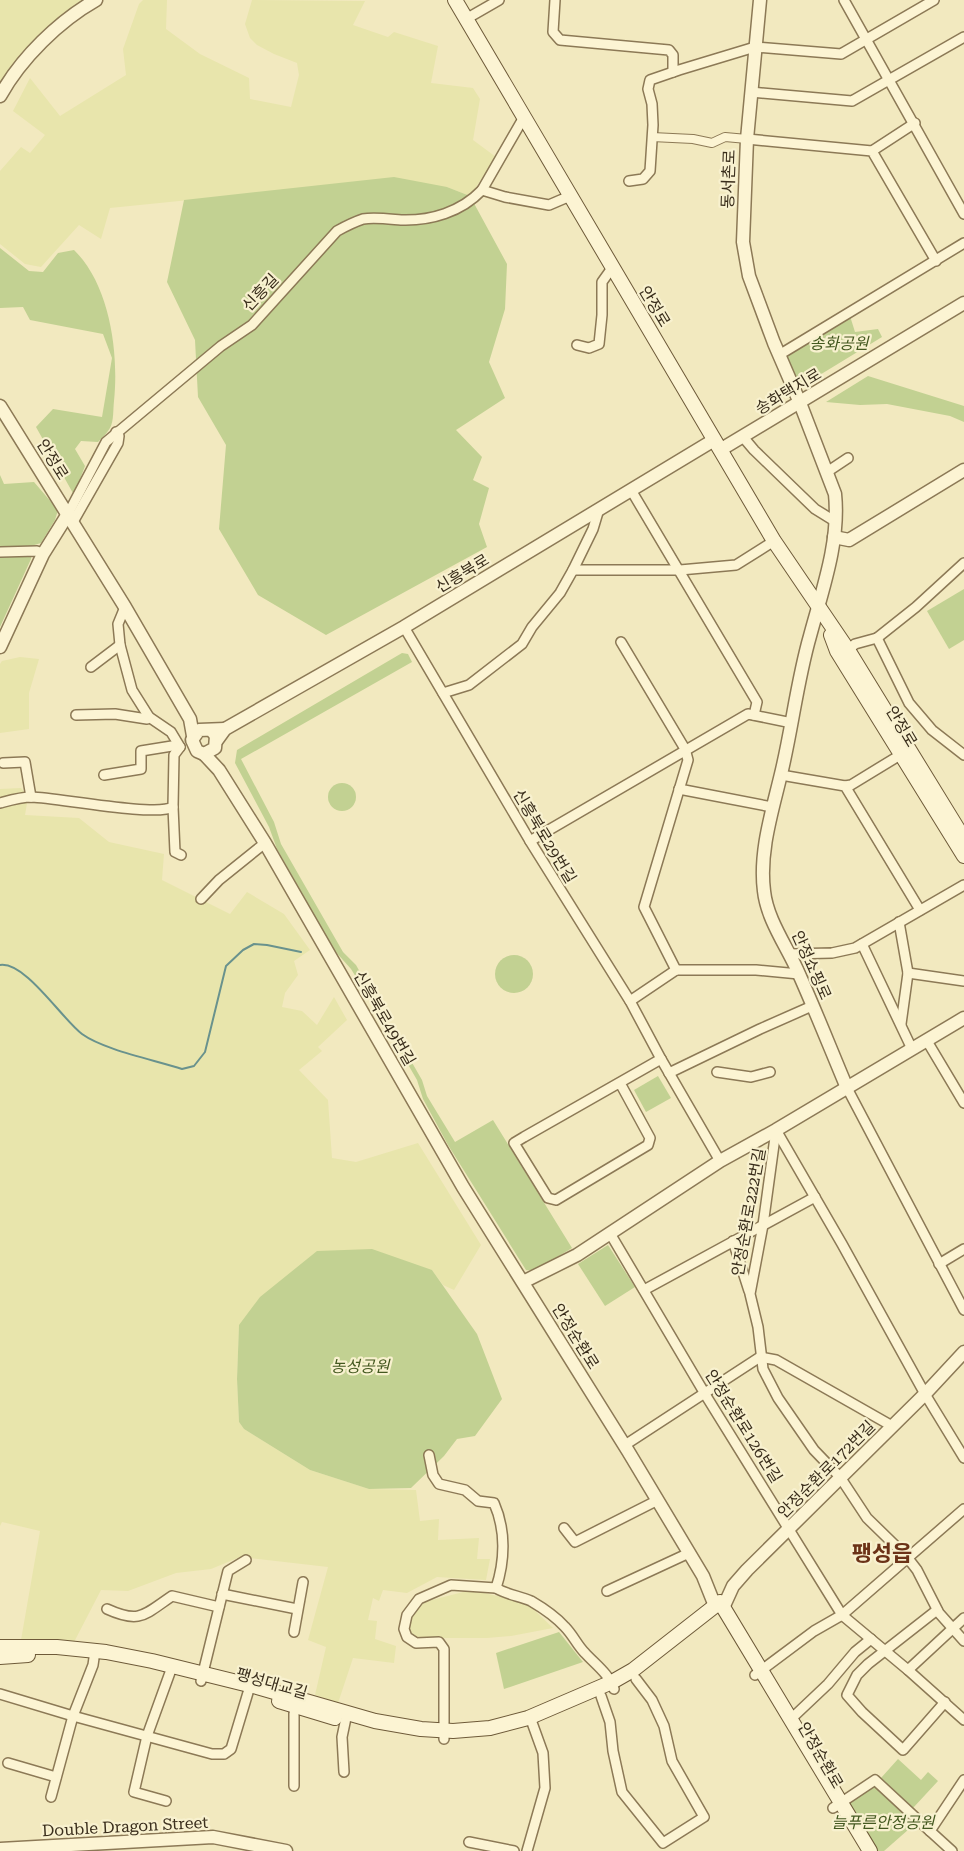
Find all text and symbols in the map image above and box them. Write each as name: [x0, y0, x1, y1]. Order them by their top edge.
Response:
street label: 동서촌로: [718, 149, 739, 209]
street label: 신흥길: [238, 270, 282, 315]
street label: 안정로: [635, 282, 674, 330]
park label: 송화공원: [810, 334, 870, 353]
street label: 송화택지로: [752, 364, 825, 419]
street label: 안정로: [33, 436, 72, 483]
street label: 신흥북로: [432, 550, 493, 597]
street label: 안정로: [882, 702, 921, 750]
street label: 신흥북로29번길: [509, 786, 580, 887]
street label: 안정쇼핑로: [788, 928, 835, 1003]
street label: 신흥북로49번길: [350, 967, 419, 1069]
street label: 안정순환로222번길: [728, 1146, 769, 1278]
street label: 안정순환로: [548, 1300, 603, 1373]
park label: 농성공원: [331, 1357, 391, 1376]
street label: 안정순환로126번길: [701, 1366, 786, 1486]
street label: 안정순환로172번길: [774, 1417, 879, 1522]
district label: 팽성읍: [852, 1541, 912, 1566]
street label: 팽성대교길: [234, 1664, 310, 1703]
street label: 안정순환로: [794, 1719, 847, 1792]
street label: Double Dragon Street: [41, 1813, 209, 1840]
park label: 늘푸른안정공원: [831, 1813, 936, 1832]

